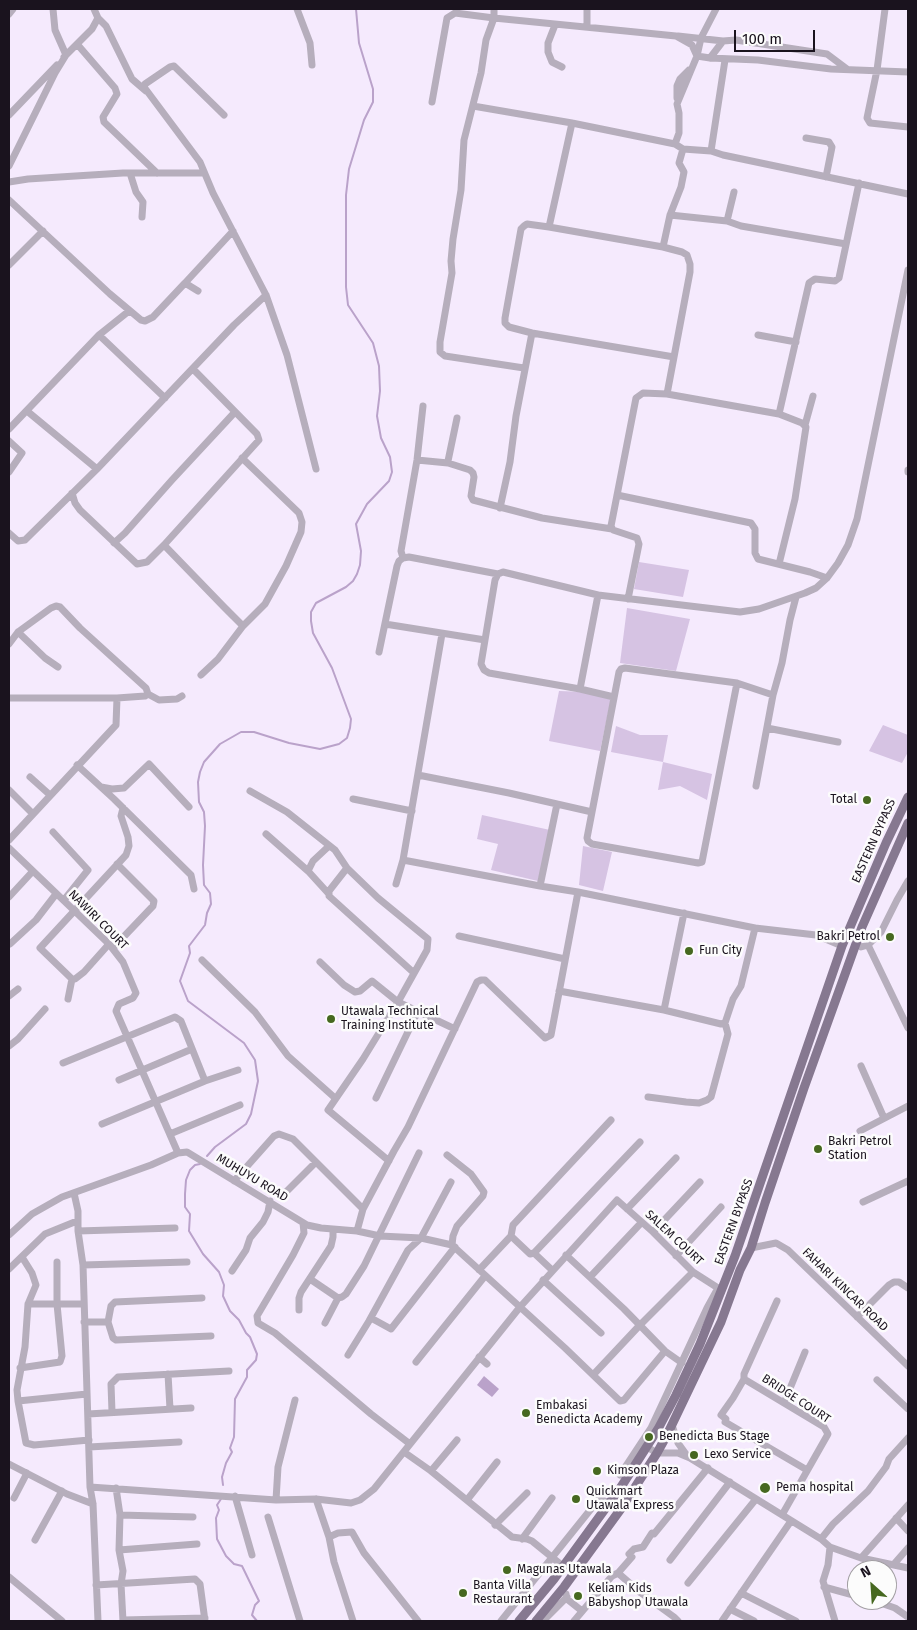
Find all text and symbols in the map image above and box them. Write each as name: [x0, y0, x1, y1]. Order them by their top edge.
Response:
scale bar: [737, 20, 818, 52]
text: 100 m: [742, 30, 782, 48]
place label: Total: [830, 793, 857, 807]
marker: Total: [861, 794, 873, 806]
street label: EASTERN BYPASS: [849, 797, 899, 885]
street label: NAWIRI COURT: [65, 887, 131, 953]
place label: Bakri Petrol: [817, 930, 880, 944]
marker: Bakri Petrol: [884, 931, 896, 943]
place label: Fun City: [699, 944, 742, 958]
marker: Fun City: [683, 945, 695, 957]
place label: Utawala Technical Training Institute: [341, 1005, 438, 1033]
marker: Utawala Technical Training Institute: [325, 1013, 337, 1025]
place label: Bakri Petrol Station: [828, 1135, 891, 1163]
marker: Bakri Petrol Station: [812, 1143, 824, 1155]
street label: MUHUYU ROAD: [214, 1151, 290, 1205]
street label: EASTERN BYPASS: [712, 1177, 756, 1267]
street label: SALEM COURT: [642, 1207, 706, 1269]
street label: FAHARI KINCAR ROAD: [799, 1245, 891, 1335]
street label: BRIDGE COURT: [759, 1371, 833, 1427]
place label: Embakasi Benedicta Academy: [536, 1399, 642, 1427]
marker: Embakasi Benedicta Academy: [520, 1407, 532, 1419]
place label: Benedicta Bus Stage: [659, 1430, 770, 1444]
marker: Benedicta Bus Stage: [643, 1431, 655, 1443]
place label: Lexo Service: [704, 1448, 771, 1462]
marker: Lexo Service: [688, 1449, 700, 1461]
place label: Kimson Plaza: [607, 1464, 679, 1478]
marker: Kimson Plaza: [591, 1465, 603, 1477]
marker: Pema hospital: [758, 1481, 772, 1495]
place label: Pema hospital: [776, 1481, 853, 1495]
place label: Quickmart Utawala Express: [586, 1485, 674, 1513]
marker: Quickmart Utawala Express: [570, 1493, 582, 1505]
north arrow: [847, 1560, 897, 1610]
text: N: [858, 1562, 874, 1582]
place label: Magunas Utawala: [517, 1563, 612, 1577]
marker: Magunas Utawala: [501, 1564, 513, 1576]
place label: Banta Villa Restaurant: [473, 1579, 532, 1607]
place label: Keliam Kids Babyshop Utawala: [588, 1582, 688, 1610]
marker: Banta Villa Restaurant: [457, 1587, 469, 1599]
marker: Keliam Kids Babyshop Utawala: [572, 1590, 584, 1602]

